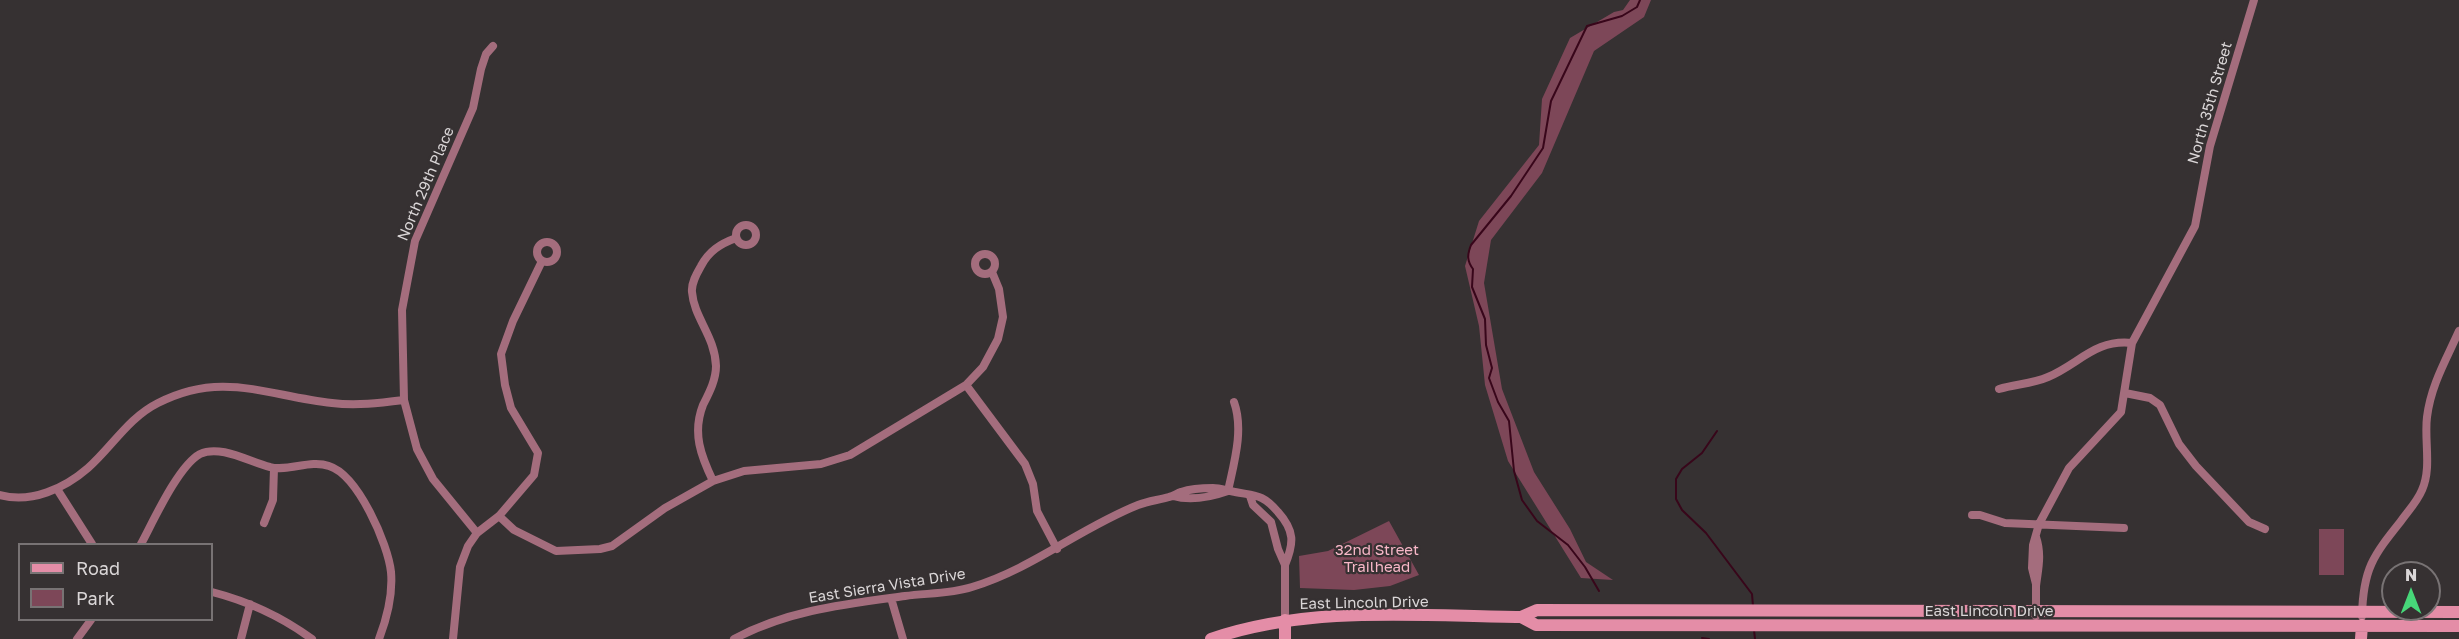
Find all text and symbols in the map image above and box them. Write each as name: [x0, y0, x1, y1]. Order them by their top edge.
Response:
street label: North 35th Street: [2184, 40, 2236, 166]
street label: North 29th Place: [394, 124, 458, 244]
park label: 32nd Street Trailhead: [1335, 541, 1419, 576]
legend: [18, 543, 213, 621]
text: Road: [76, 557, 120, 579]
north arrow: [2381, 561, 2441, 621]
street label: East Sierra Vista Drive: [807, 565, 967, 607]
text: N: [2405, 565, 2417, 585]
text: Park: [76, 587, 115, 609]
street label: East Lincoln Drive: [1299, 593, 1429, 613]
street label: East Lincoln Drive: [1924, 602, 2054, 620]

